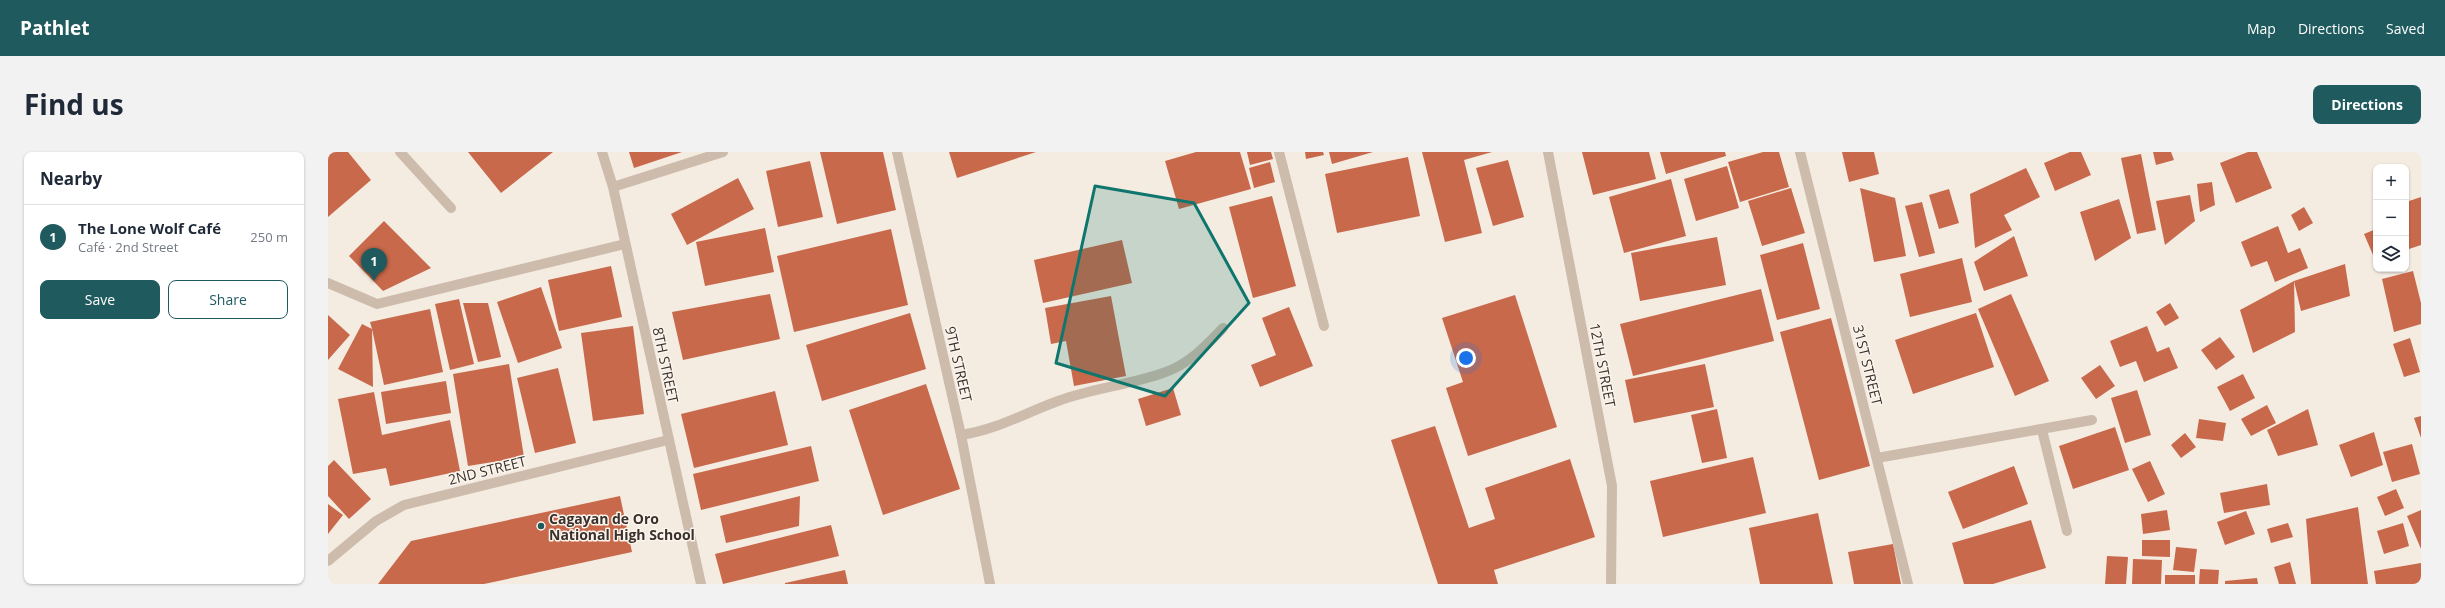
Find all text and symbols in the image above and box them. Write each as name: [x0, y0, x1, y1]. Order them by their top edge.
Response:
text: Pathlet: [20, 15, 89, 41]
text: Map: [2247, 19, 2276, 38]
text: Directions: [2298, 19, 2364, 38]
text: Saved: [2386, 19, 2425, 38]
text: Find us: [24, 85, 124, 123]
button: Directions: [2313, 85, 2421, 124]
map controls: [2373, 164, 2409, 272]
button: +: [2373, 164, 2409, 200]
text: Nearby: [40, 167, 102, 190]
button: −: [2373, 200, 2409, 236]
text: The Lone Wolf Café: [78, 218, 221, 238]
text: 1: [49, 228, 57, 246]
text: 250 m: [250, 228, 288, 246]
button: layers: [2373, 236, 2409, 272]
text: Café · 2nd Street: [78, 238, 178, 256]
pin: 1: [361, 248, 387, 281]
button: Save: [40, 280, 160, 319]
button: Share: [168, 280, 288, 319]
street label: 12TH STREET: [1586, 321, 1620, 409]
street label: 31ST STREET: [1849, 323, 1887, 408]
street label: 9TH STREET: [941, 324, 977, 404]
street label: 8TH STREET: [649, 325, 683, 405]
your location: [1456, 348, 1476, 368]
street label: 2ND STREET: [446, 451, 528, 489]
place label: Cagayan de Oro National High School: [549, 509, 695, 544]
marker: Cagayan de Oro National High School: [536, 521, 546, 531]

